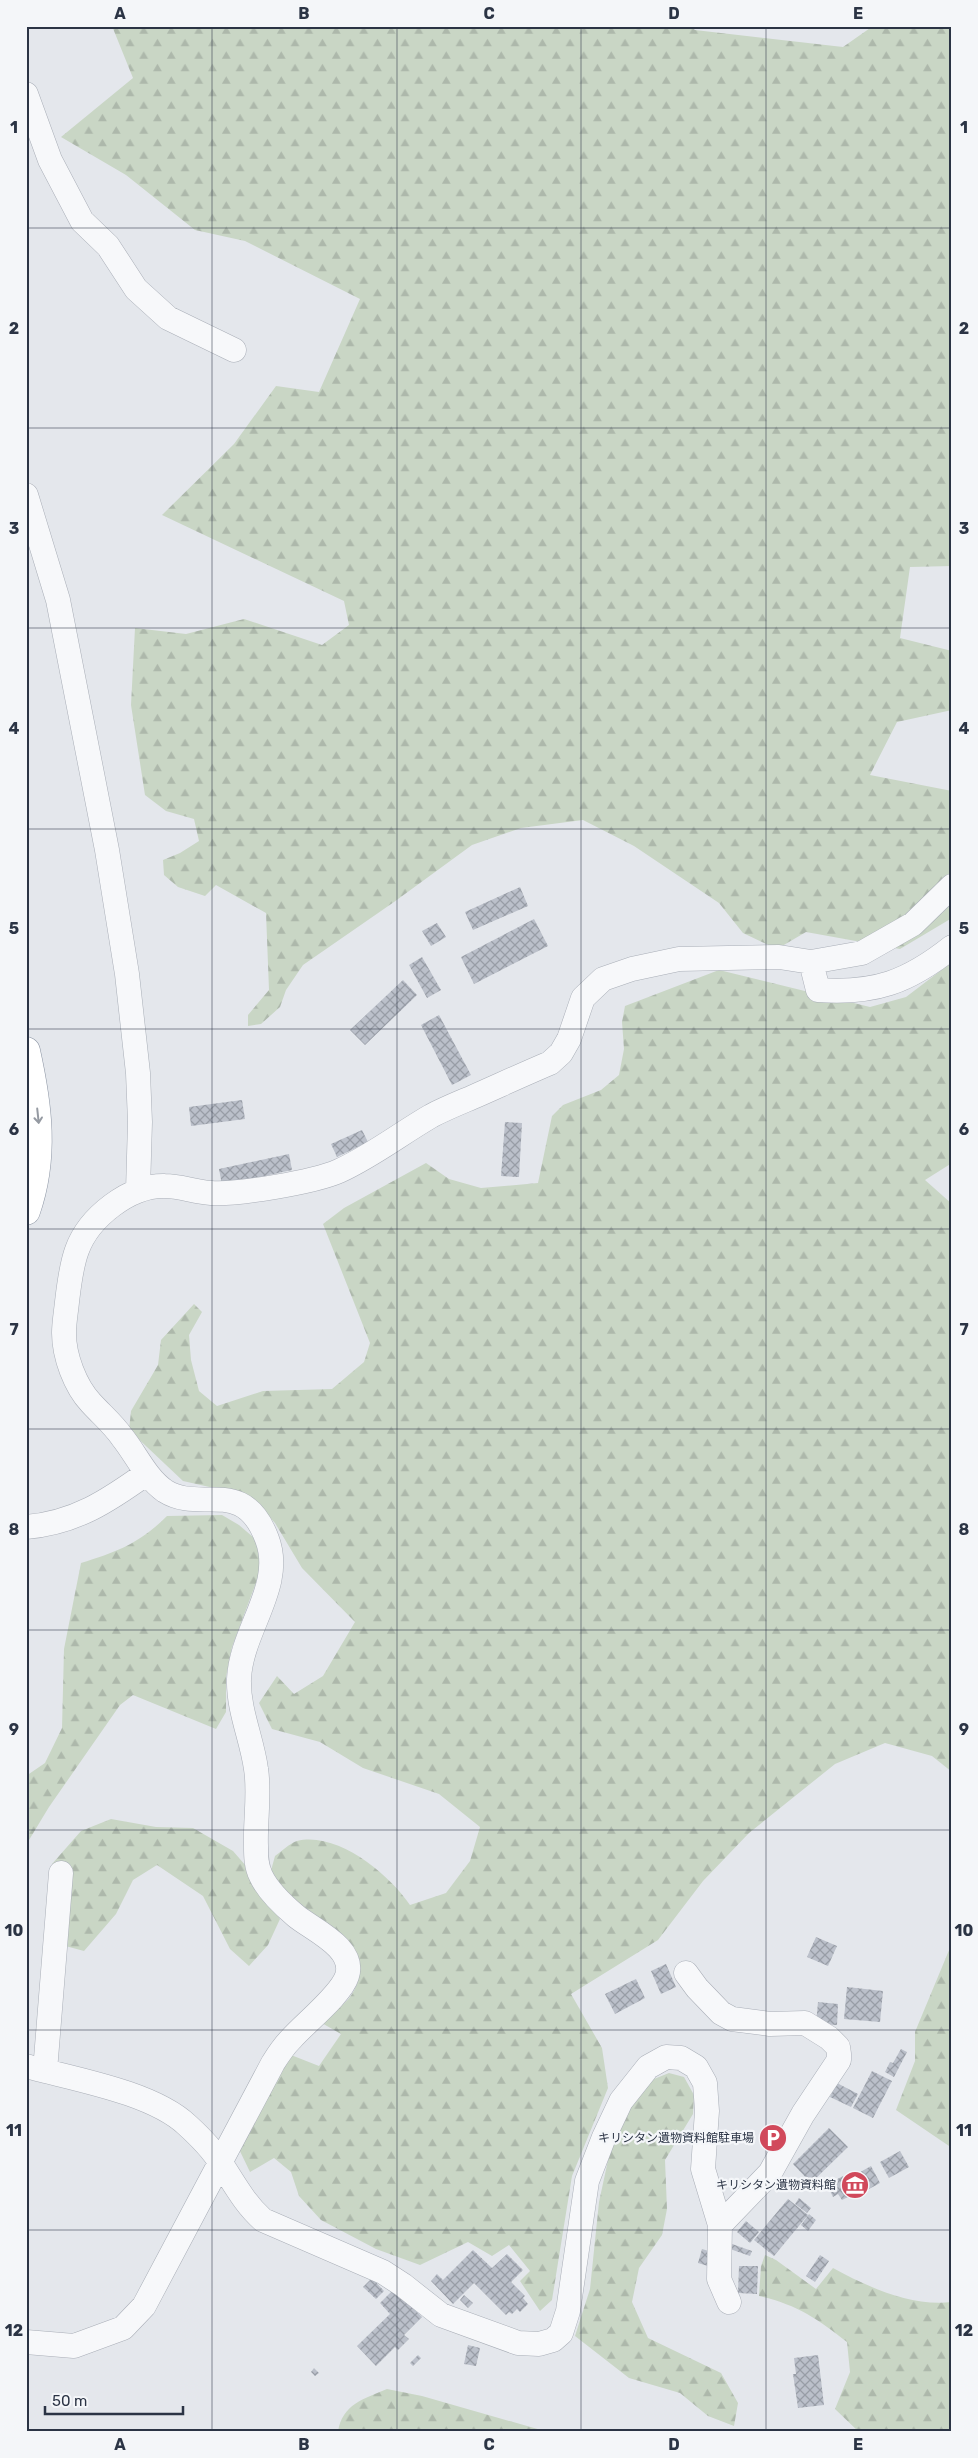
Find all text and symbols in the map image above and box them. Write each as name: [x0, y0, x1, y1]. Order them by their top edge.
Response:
text: A: [114, 4, 126, 23]
text: B: [298, 4, 310, 23]
text: C: [483, 4, 495, 23]
text: D: [668, 4, 680, 23]
text: E: [853, 4, 863, 23]
text: 1: [10, 118, 18, 137]
text: 1: [960, 118, 968, 137]
text: 2: [9, 319, 19, 338]
text: 2: [959, 319, 969, 338]
text: 3: [9, 519, 19, 538]
text: 3: [959, 519, 969, 538]
text: 4: [9, 719, 20, 738]
text: 4: [959, 719, 970, 738]
text: 5: [9, 919, 19, 938]
text: 5: [959, 919, 969, 938]
one-way arrow: [33, 1108, 43, 1124]
text: 6: [9, 1120, 19, 1139]
text: 6: [959, 1120, 969, 1139]
text: 7: [9, 1320, 19, 1339]
text: 7: [959, 1320, 969, 1339]
text: 8: [9, 1520, 20, 1539]
text: 8: [959, 1520, 970, 1539]
text: 9: [9, 1720, 19, 1739]
text: 9: [959, 1720, 969, 1739]
text: 10: [5, 1921, 24, 1940]
text: 10: [955, 1921, 974, 1940]
text: 11: [6, 2121, 22, 2140]
text: 11: [956, 2121, 972, 2140]
parking icon: キリシタン遺物資料館駐車場: [758, 2123, 788, 2153]
place label: キリシタン遺物資料館駐車場: [598, 2131, 754, 2145]
museum icon: キリシタン遺物資料館: [840, 2170, 870, 2200]
place label: キリシタン遺物資料館: [716, 2178, 836, 2192]
text: 12: [5, 2321, 23, 2340]
text: 12: [955, 2321, 973, 2340]
scale bar: [45, 2383, 182, 2415]
text: 50 m: [52, 2392, 87, 2410]
text: A: [114, 2435, 126, 2454]
text: B: [298, 2435, 310, 2454]
text: C: [483, 2435, 495, 2454]
text: D: [668, 2435, 680, 2454]
text: E: [853, 2435, 863, 2454]

